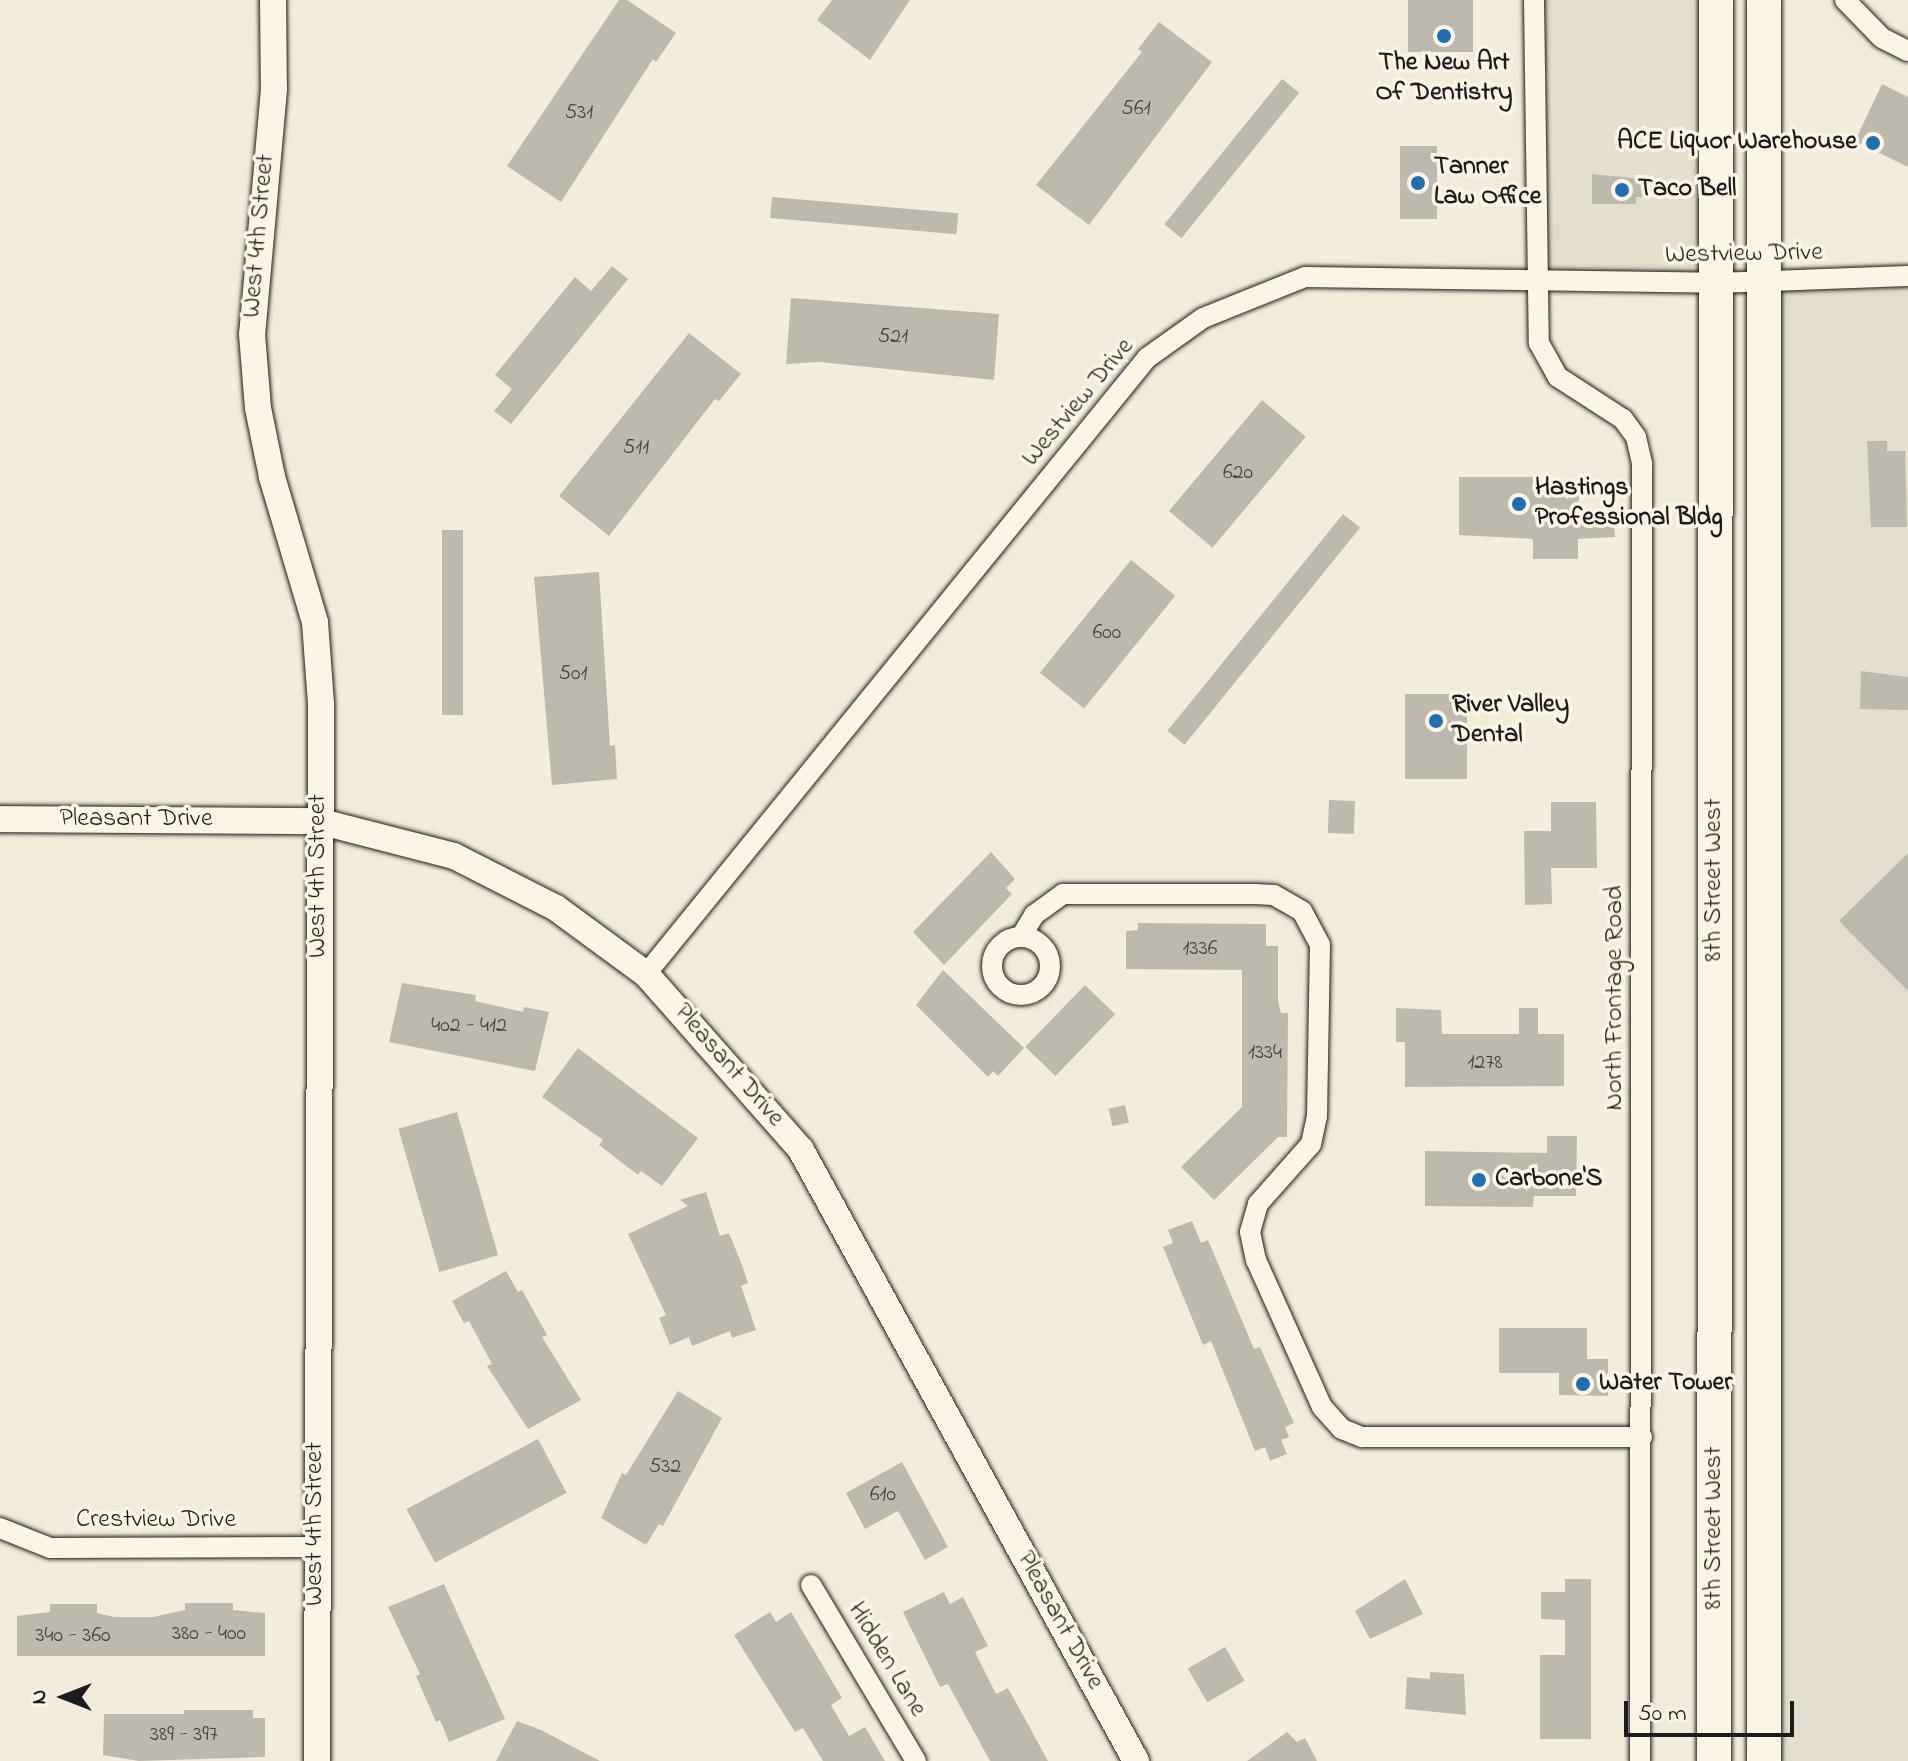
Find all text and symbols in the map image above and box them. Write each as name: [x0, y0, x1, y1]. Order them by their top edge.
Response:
marker: The New Art Of Dentistry: [1435, 27, 1453, 45]
place label: The New Art Of Dentistry: [1375, 48, 1513, 110]
house number: 561: [1121, 97, 1151, 123]
house number: 531: [565, 101, 593, 127]
place label: ACE Liquor Warehouse: [1617, 127, 1857, 159]
marker: ACE Liquor Warehouse: [1864, 134, 1882, 152]
place label: Tanner Law Office: [1434, 152, 1541, 214]
street label: West 4th Street: [237, 153, 283, 319]
marker: Tanner Law Office: [1409, 174, 1427, 192]
place label: Taco Bell: [1638, 174, 1736, 206]
marker: Taco Bell: [1613, 181, 1631, 199]
street label: Westview Drive: [1665, 238, 1823, 272]
house number: 521: [878, 325, 908, 351]
street label: Westview Drive: [1016, 332, 1142, 474]
house number: 511: [623, 436, 649, 462]
house number: 620: [1223, 461, 1253, 487]
place label: Hastings Professional Bldg: [1535, 473, 1723, 534]
marker: Hastings Professional Bldg: [1510, 495, 1528, 513]
house number: 600: [1093, 621, 1121, 647]
house number: 501: [558, 662, 588, 688]
place label: River Valley Dental: [1452, 690, 1569, 752]
marker: River Valley Dental: [1427, 712, 1445, 730]
street label: West 4th Street: [303, 794, 335, 958]
street label: 8th Street West: [1699, 798, 1731, 962]
street label: Pleasant Drive: [59, 804, 213, 836]
street label: North Frontage Road: [1600, 885, 1632, 1111]
house number: 1336: [1183, 937, 1217, 963]
street label: Pleasant Drive: [666, 998, 790, 1134]
house number: 402 - 412: [431, 1014, 507, 1040]
house number: 1334: [1248, 1041, 1282, 1067]
house number: 1278: [1467, 1051, 1503, 1077]
place label: Carbone'S: [1495, 1164, 1602, 1196]
marker: Carbone'S: [1470, 1171, 1488, 1189]
place label: Water Tower: [1599, 1368, 1732, 1400]
marker: Water Tower: [1574, 1375, 1592, 1393]
street label: West 4th Street: [300, 1442, 332, 1606]
street label: 8th Street West: [1699, 1446, 1731, 1610]
house number: 532: [649, 1455, 681, 1481]
house number: 610: [870, 1483, 896, 1509]
street label: Crestview Drive: [76, 1505, 236, 1537]
street label: Pleasant Drive: [1008, 1546, 1110, 1696]
street label: Hidden Lane: [840, 1597, 932, 1723]
house number: 380 - 400: [172, 1622, 246, 1648]
house number: 340 - 360: [35, 1624, 111, 1650]
north arrow: [24, 1657, 104, 1737]
scale bar: [1628, 1685, 1798, 1735]
text: N: [24, 1690, 56, 1704]
text: 50 m: [1638, 1697, 1687, 1732]
house number: 389 - 397: [150, 1723, 218, 1749]

